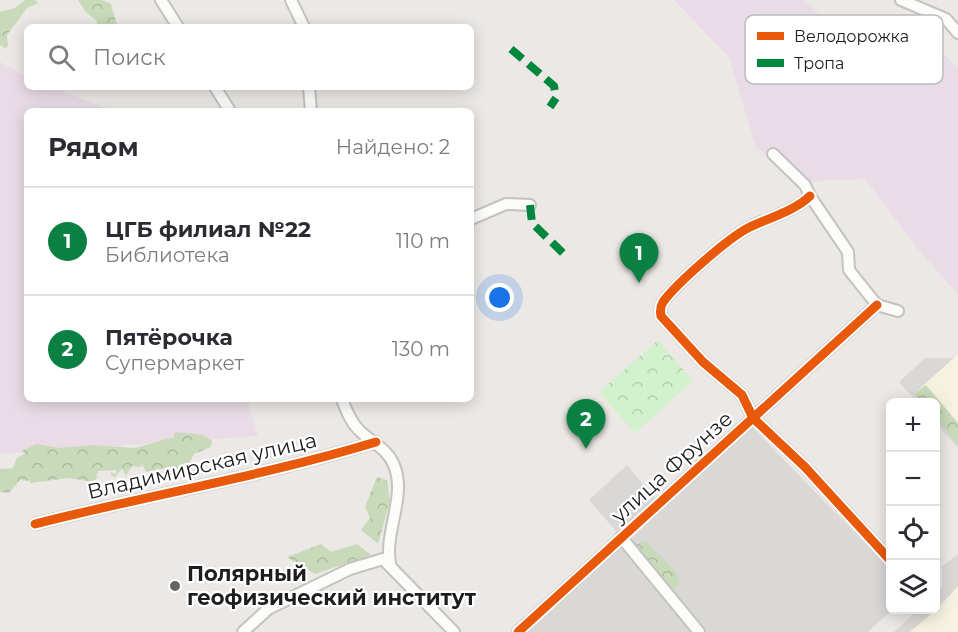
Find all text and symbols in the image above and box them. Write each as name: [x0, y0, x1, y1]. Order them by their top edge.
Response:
legend: [745, 15, 943, 84]
search box: [24, 24, 474, 90]
text: Велодорожка: [794, 27, 909, 46]
icon: search: [45, 41, 78, 74]
text: Поиск: [93, 44, 165, 71]
text: Тропа: [794, 54, 844, 73]
text: Рядом: [48, 131, 139, 163]
text: Найдено: 2: [336, 135, 450, 159]
text: ЦГБ филиал №22: [105, 216, 311, 243]
text: 1: [64, 229, 71, 253]
text: 110 m: [396, 229, 450, 253]
pin: 1: [620, 234, 658, 283]
text: Библиотека: [105, 243, 230, 267]
your location: [485, 283, 514, 312]
text: Пятёрочка: [105, 324, 233, 351]
text: 2: [62, 337, 73, 361]
text: 130 m: [392, 337, 450, 361]
text: Супермаркет: [105, 351, 244, 375]
map controls: [886, 398, 940, 614]
button: +: [886, 398, 940, 452]
pin: 2: [566, 400, 606, 449]
street label: улица Фрунзе: [605, 406, 737, 528]
street label: Владимирская улица: [85, 427, 319, 504]
button: −: [886, 452, 940, 506]
button: locate: [886, 506, 940, 560]
button: layers: [886, 560, 940, 614]
place label: Полярный геофизический институт: [187, 561, 477, 610]
marker: Полярный геофизический институт: [168, 579, 182, 593]

